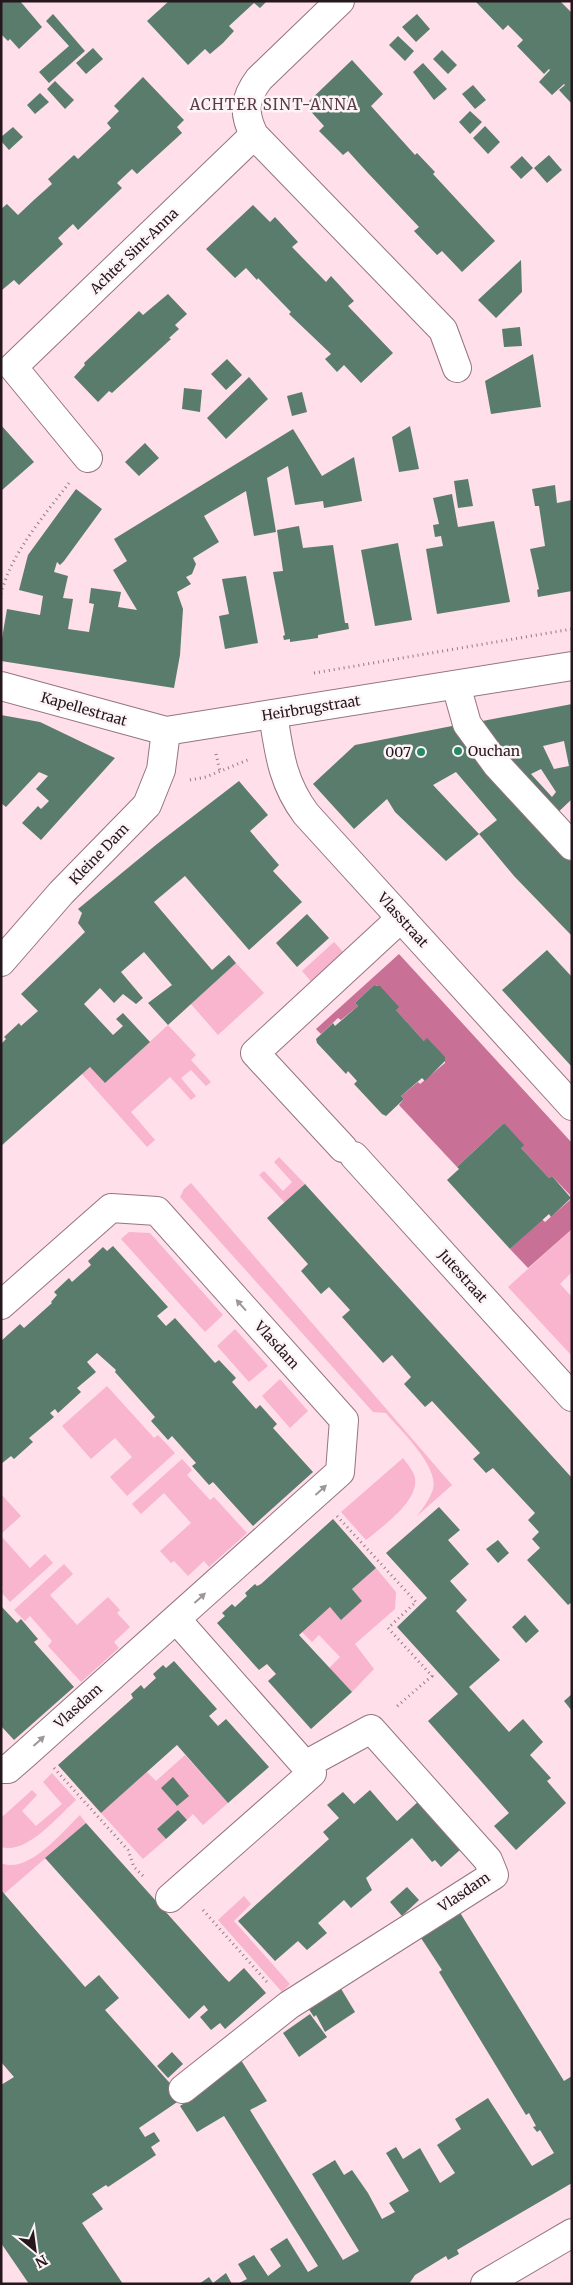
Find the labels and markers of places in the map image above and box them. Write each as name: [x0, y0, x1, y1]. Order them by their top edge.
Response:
place label: Ouchan: [468, 742, 520, 760]
place label: 007: [385, 743, 411, 761]
marker: Ouchan: [452, 745, 464, 757]
marker: 007: [415, 746, 427, 758]

